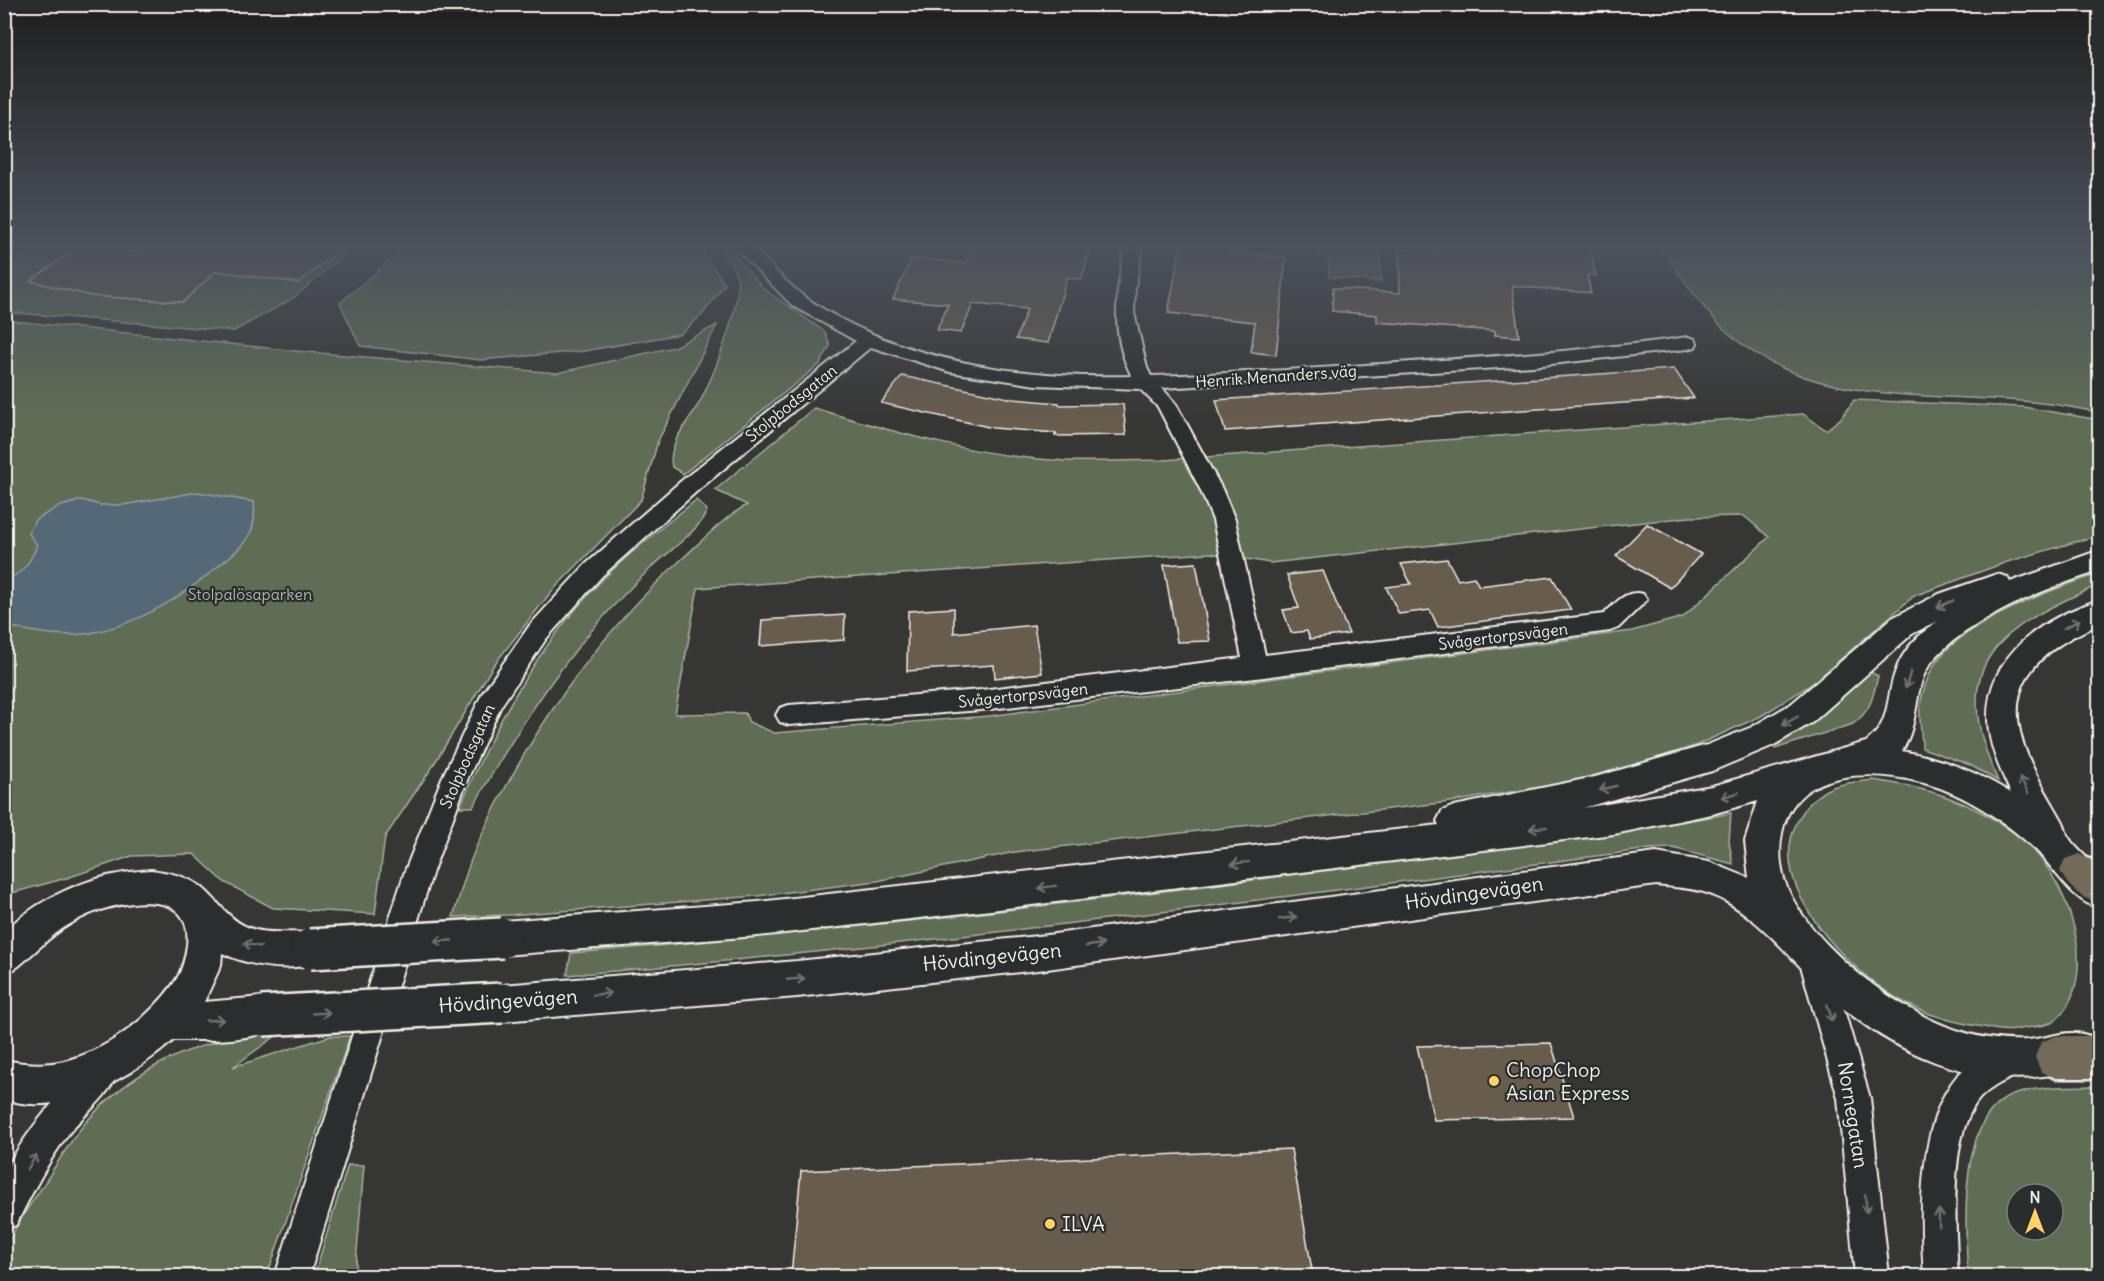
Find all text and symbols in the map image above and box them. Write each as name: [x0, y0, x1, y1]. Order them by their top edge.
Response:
street label: Stolpbodsgatan: [741, 360, 841, 446]
street label: Henrik Menanders väg: [1195, 360, 1357, 392]
park label: Stolpalösaparken: [188, 584, 312, 604]
one-way arrow: [1936, 599, 1954, 610]
street label: Svågertorpsvägen: [1437, 618, 1569, 654]
one-way arrow: [2063, 618, 2080, 630]
one-way arrow: [1902, 670, 1913, 689]
street label: Svågertorpsvägen: [957, 678, 1089, 712]
street label: Stolpbodsgatan: [435, 701, 499, 811]
one-way arrow: [1782, 715, 1799, 727]
one-way arrow: [2018, 777, 2030, 794]
one-way arrow: [1598, 783, 1617, 794]
one-way arrow: [1721, 790, 1740, 801]
one-way arrow: [1529, 822, 1549, 833]
one-way arrow: [1231, 858, 1251, 869]
street label: Hövdingevägen: [1403, 870, 1545, 915]
one-way arrow: [1037, 882, 1057, 893]
one-way arrow: [1277, 913, 1297, 924]
one-way arrow: [434, 936, 454, 947]
street label: Hövdingevägen: [921, 937, 1063, 976]
one-way arrow: [242, 939, 262, 950]
one-way arrow: [1084, 940, 1104, 951]
one-way arrow: [786, 973, 806, 984]
street label: Hövdingevägen: [438, 983, 578, 1018]
one-way arrow: [592, 989, 612, 1000]
one-way arrow: [1825, 1003, 1836, 1022]
one-way arrow: [310, 1007, 330, 1018]
one-way arrow: [204, 1015, 224, 1026]
place label: ChopChop Asian Express: [1506, 1057, 1630, 1105]
street label: Nornegatan: [1833, 1060, 1874, 1170]
marker: ChopChop Asian Express: [1487, 1074, 1501, 1088]
one-way arrow: [26, 1154, 38, 1171]
north arrow: [2005, 1182, 2065, 1242]
text: N: [2029, 1187, 2041, 1207]
one-way arrow: [1861, 1194, 1872, 1213]
one-way arrow: [1934, 1209, 1945, 1229]
place label: ILVA: [1062, 1211, 1105, 1236]
marker: ILVA: [1043, 1217, 1057, 1231]

